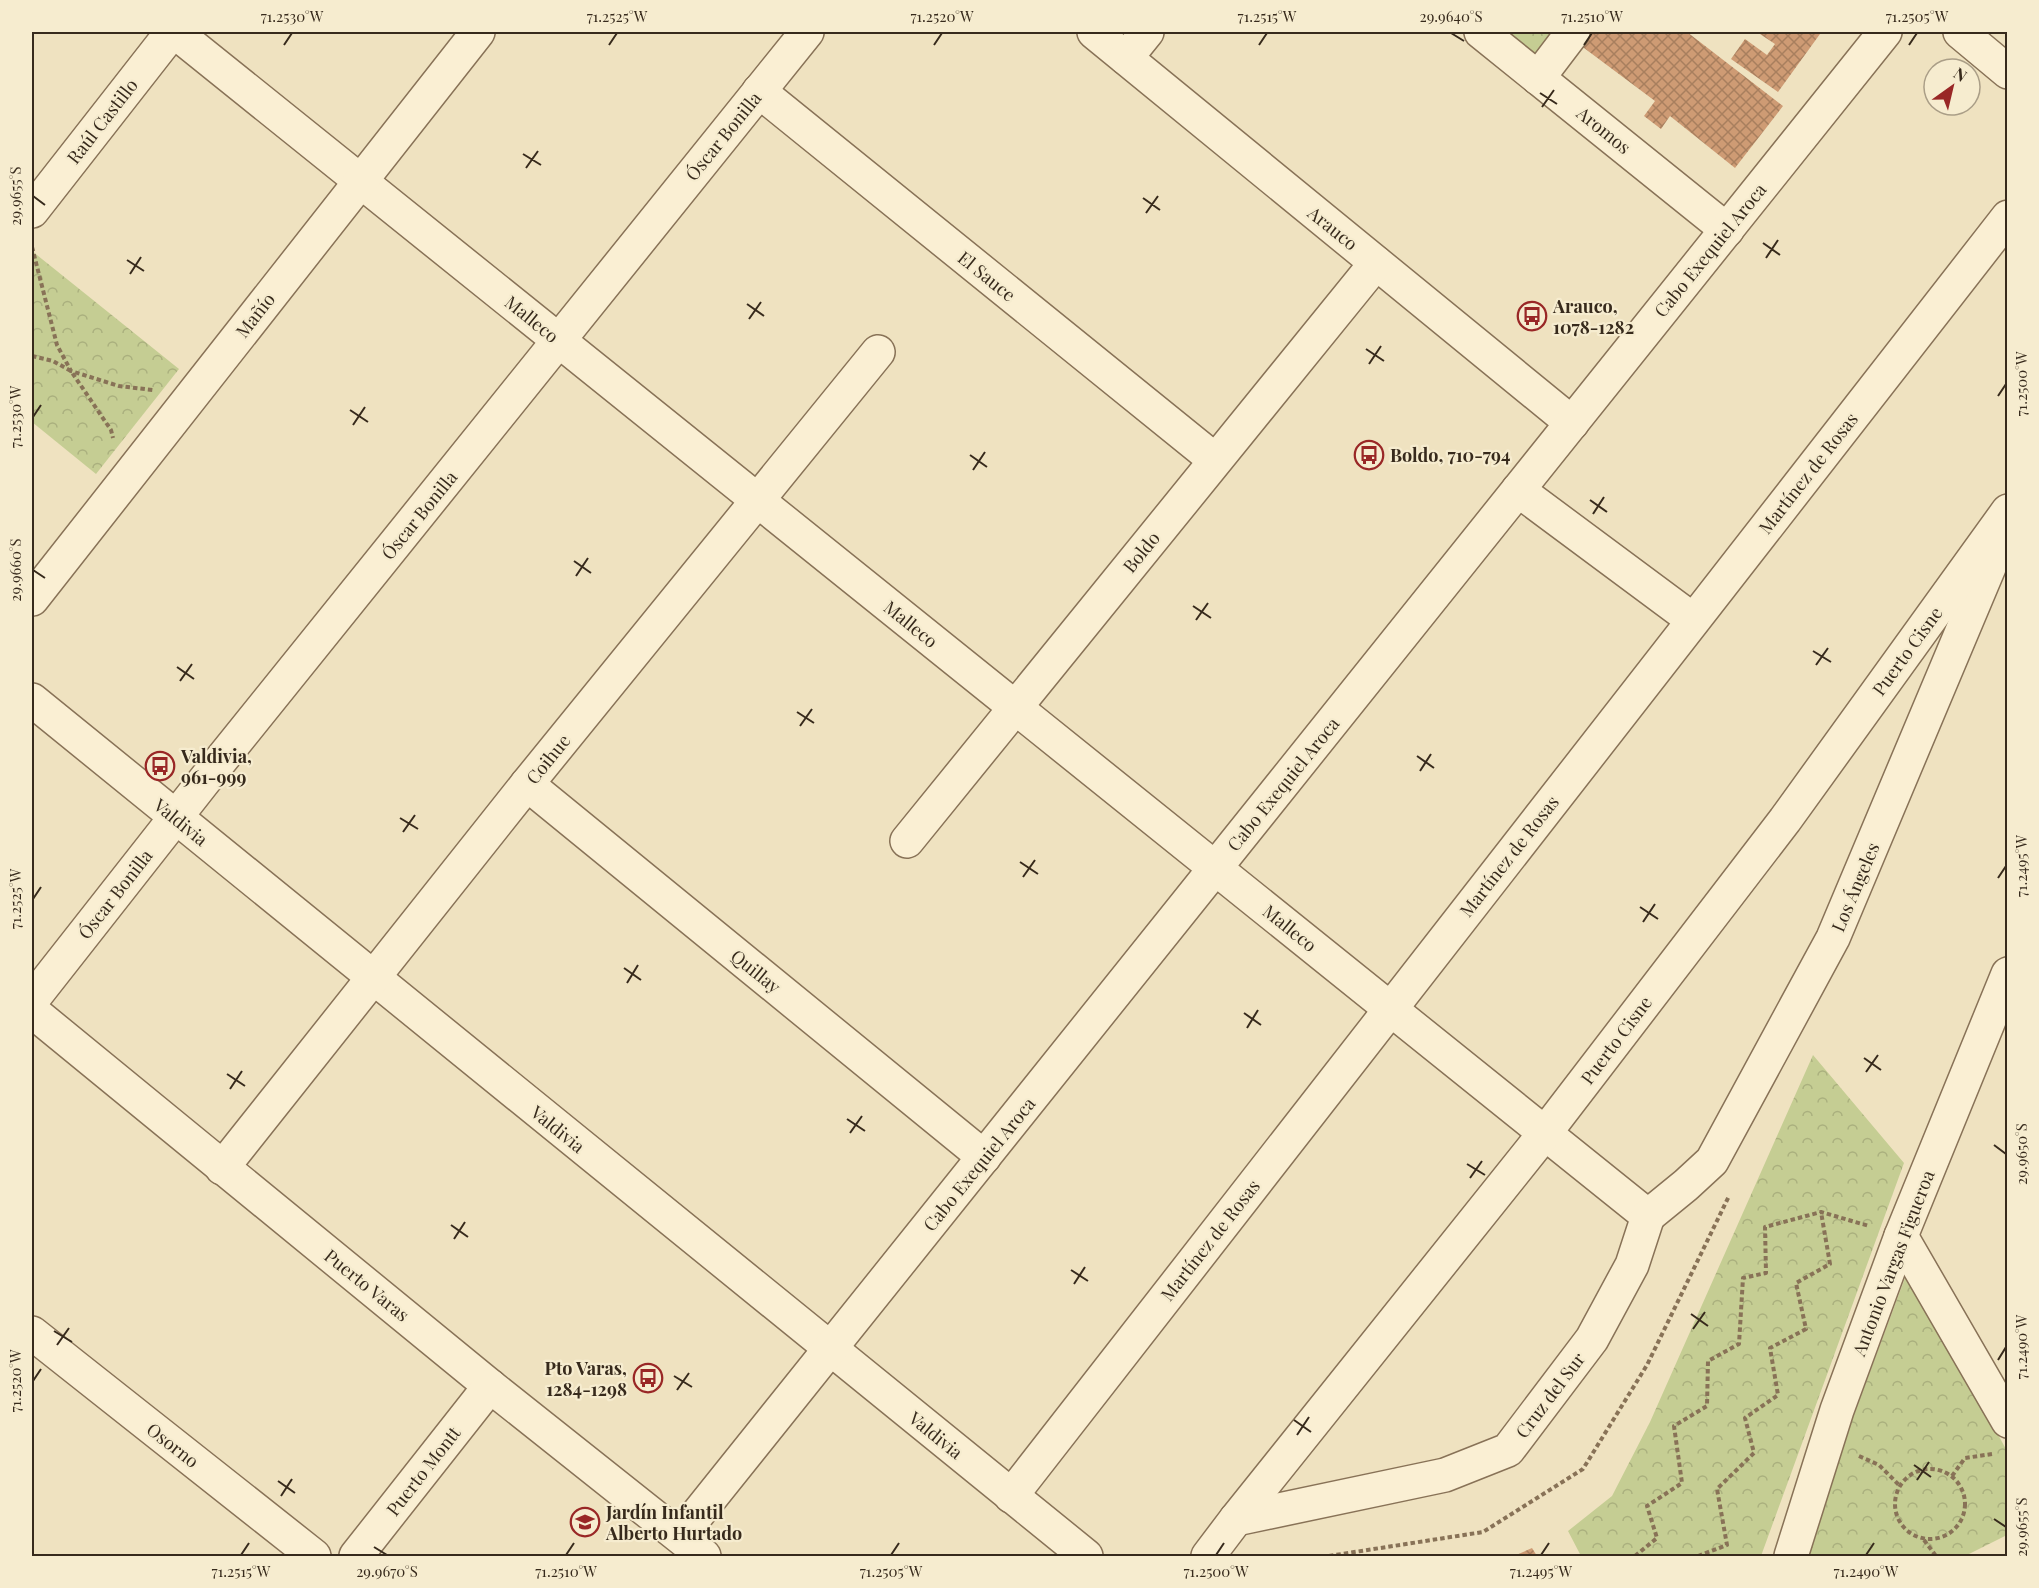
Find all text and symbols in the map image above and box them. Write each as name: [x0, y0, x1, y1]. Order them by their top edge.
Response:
text: 71.2530°W: [261, 6, 324, 26]
text: 71.2525°W: [587, 6, 648, 26]
text: 71.2520°W: [910, 6, 974, 26]
text: 71.2515°W: [1238, 6, 1297, 26]
text: 29.9640°S: [1419, 6, 1483, 26]
text: 71.2510°W: [1561, 6, 1623, 26]
text: 71.2505°W: [1886, 6, 1949, 26]
north arrow: [1922, 57, 1982, 117]
text: N: [1950, 62, 1972, 86]
street label: Raúl Castillo: [61, 73, 143, 168]
street label: Óscar Bonilla: [680, 87, 766, 185]
street label: Aromos: [1571, 100, 1636, 159]
text: 29.9655°S: [5, 166, 25, 226]
street label: Cabo Exequiel Aroca: [1649, 178, 1771, 322]
street label: Arauco: [1302, 200, 1363, 255]
street label: El Sauce: [953, 245, 1021, 307]
street label: Mañío: [230, 288, 280, 342]
street label: Malleco: [500, 290, 564, 348]
place label: Arauco, 1078-1282: [1552, 294, 1634, 339]
bus stop icon: Arauco, 1078-1282: [1516, 300, 1548, 332]
text: 71.2500°W: [2011, 351, 2031, 416]
text: 71.2530°W: [5, 385, 25, 448]
street label: Martínez de Rosas: [1753, 407, 1863, 539]
bus stop icon: Boldo, 710-794: [1353, 439, 1385, 471]
place label: Boldo, 710-794: [1390, 443, 1511, 467]
street label: Óscar Bonilla: [376, 466, 462, 564]
street label: Boldo: [1117, 526, 1165, 578]
text: 29.9660°S: [5, 538, 25, 602]
street label: Malleco: [879, 595, 943, 653]
street label: Puerto Cisne: [1867, 602, 1947, 700]
street label: Cabo Exequiel Aroca: [1222, 712, 1344, 856]
street label: Coihue: [521, 729, 575, 789]
place label: Valdivia, 961-999: [180, 744, 252, 789]
bus stop icon: Valdivia, 961-999: [144, 750, 176, 782]
street label: Martínez de Rosas: [1454, 790, 1564, 922]
street label: Valdivia: [148, 792, 213, 851]
text: 71.2495°W: [2011, 834, 2031, 897]
street label: Los Ángeles: [1825, 839, 1885, 935]
street label: Óscar Bonilla: [72, 844, 158, 944]
text: 71.2525°W: [5, 868, 25, 929]
street label: Malleco: [1258, 899, 1322, 957]
street label: Quillay: [726, 944, 786, 998]
street label: Puerto Cisne: [1575, 991, 1657, 1089]
street label: Cabo Exequiel Aroca: [918, 1092, 1040, 1236]
street label: Valdivia: [525, 1099, 590, 1158]
text: 29.9650°S: [2011, 1123, 2031, 1185]
street label: Antonio Vargas Figueroa: [1846, 1167, 1940, 1360]
street label: Martínez de Rosas: [1155, 1174, 1265, 1306]
street label: Puerto Varas: [320, 1243, 414, 1327]
text: 71.2490°W: [2011, 1314, 2031, 1379]
street label: Cruz del Sur: [1510, 1347, 1590, 1443]
text: 71.2520°W: [5, 1349, 25, 1413]
place label: Pto Varas, 1284-1298: [545, 1356, 627, 1401]
bus stop icon: Pto Varas, 1284-1298: [632, 1362, 664, 1394]
street label: Valdivia: [903, 1405, 968, 1464]
street label: Osorno: [142, 1417, 204, 1473]
street label: Puerto Montt: [381, 1421, 466, 1520]
text: 29.9655°S: [2011, 1497, 2031, 1557]
place label: Jardín Infantil Alberto Hurtado: [605, 1500, 742, 1545]
school or university icon: Jardín Infantil Alberto Hurtado: [569, 1506, 601, 1538]
text: 71.2515°W: [212, 1561, 271, 1581]
text: 29.9670°S: [356, 1561, 418, 1581]
text: 71.2510°W: [535, 1561, 597, 1581]
text: 71.2505°W: [860, 1561, 923, 1581]
text: 71.2500°W: [1184, 1561, 1249, 1581]
text: 71.2495°W: [1510, 1561, 1573, 1581]
text: 71.2490°W: [1834, 1561, 1899, 1581]

